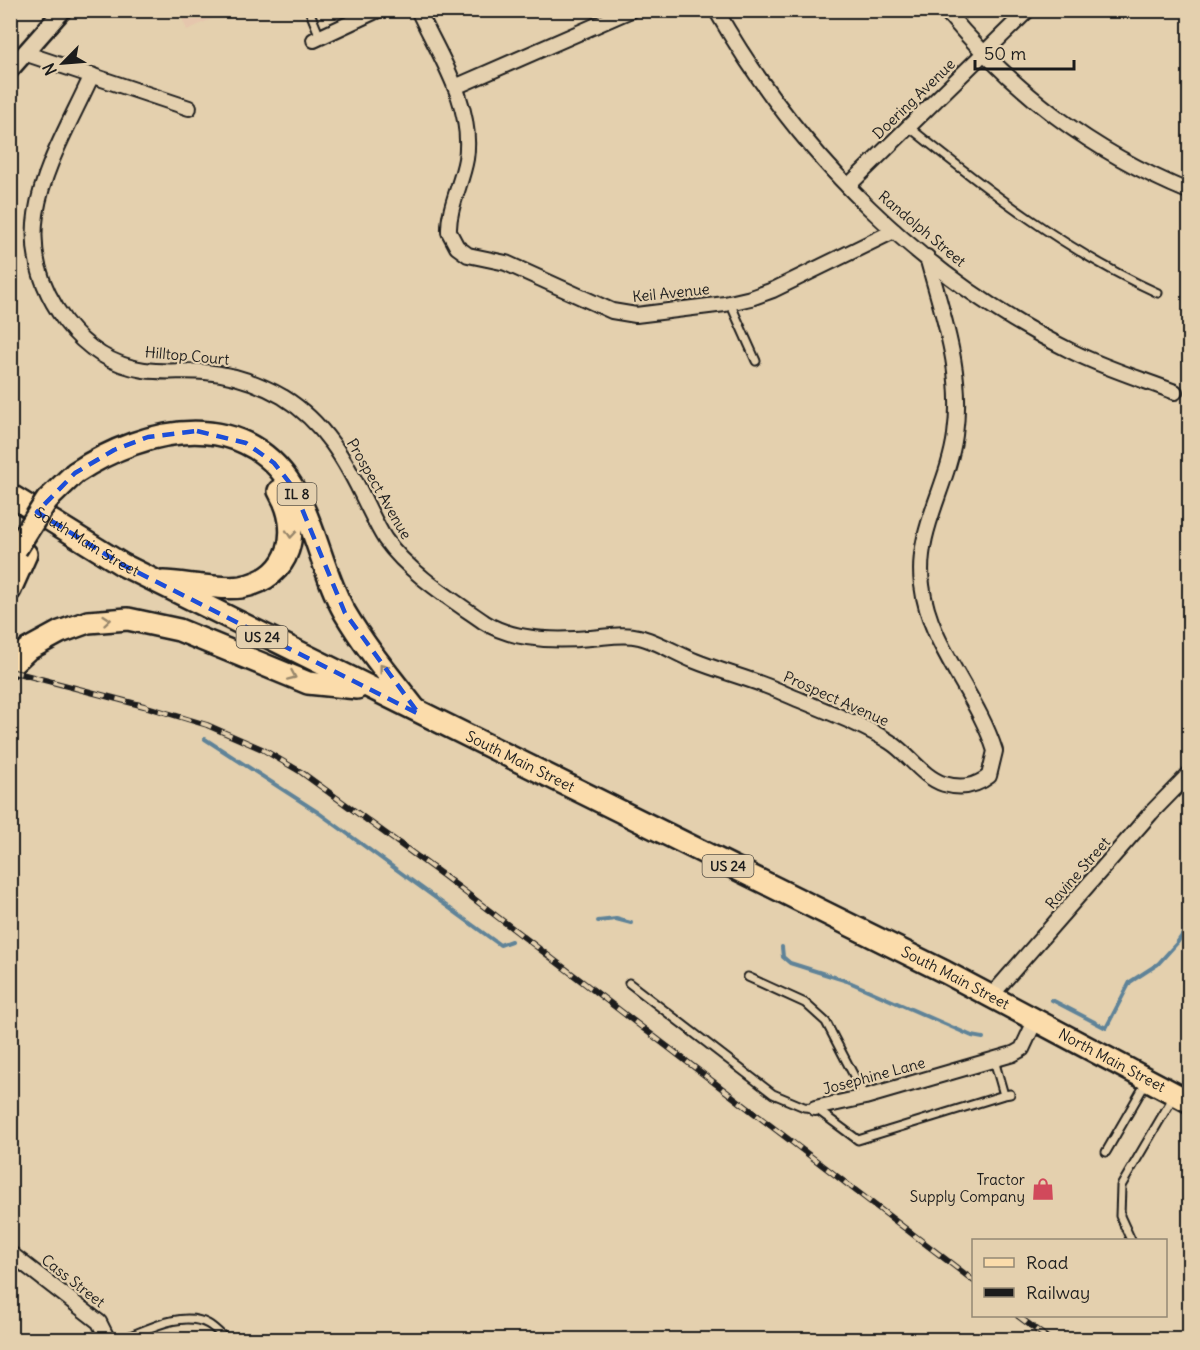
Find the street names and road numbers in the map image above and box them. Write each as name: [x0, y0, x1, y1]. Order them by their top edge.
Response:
street label: Doering Avenue: [868, 54, 959, 143]
street label: Randolph Street: [875, 187, 970, 271]
street label: Keil Avenue: [631, 279, 711, 306]
street label: Hilltop Court: [144, 342, 230, 369]
street label: Prospect Avenue: [343, 435, 416, 543]
road number: IL 8: [278, 483, 316, 505]
street label: South Main Street: [31, 503, 142, 580]
road number: US 24: [236, 626, 288, 648]
street label: Prospect Avenue: [781, 667, 892, 730]
street label: South Main Street: [463, 726, 578, 796]
street label: Ravine Street: [1041, 833, 1114, 913]
road number: US 24: [702, 855, 754, 877]
street label: South Main Street: [898, 942, 1013, 1013]
street label: North Main Street: [1055, 1024, 1169, 1096]
street label: Josephine Lane: [821, 1053, 927, 1098]
street label: Cass Street: [38, 1250, 109, 1311]

